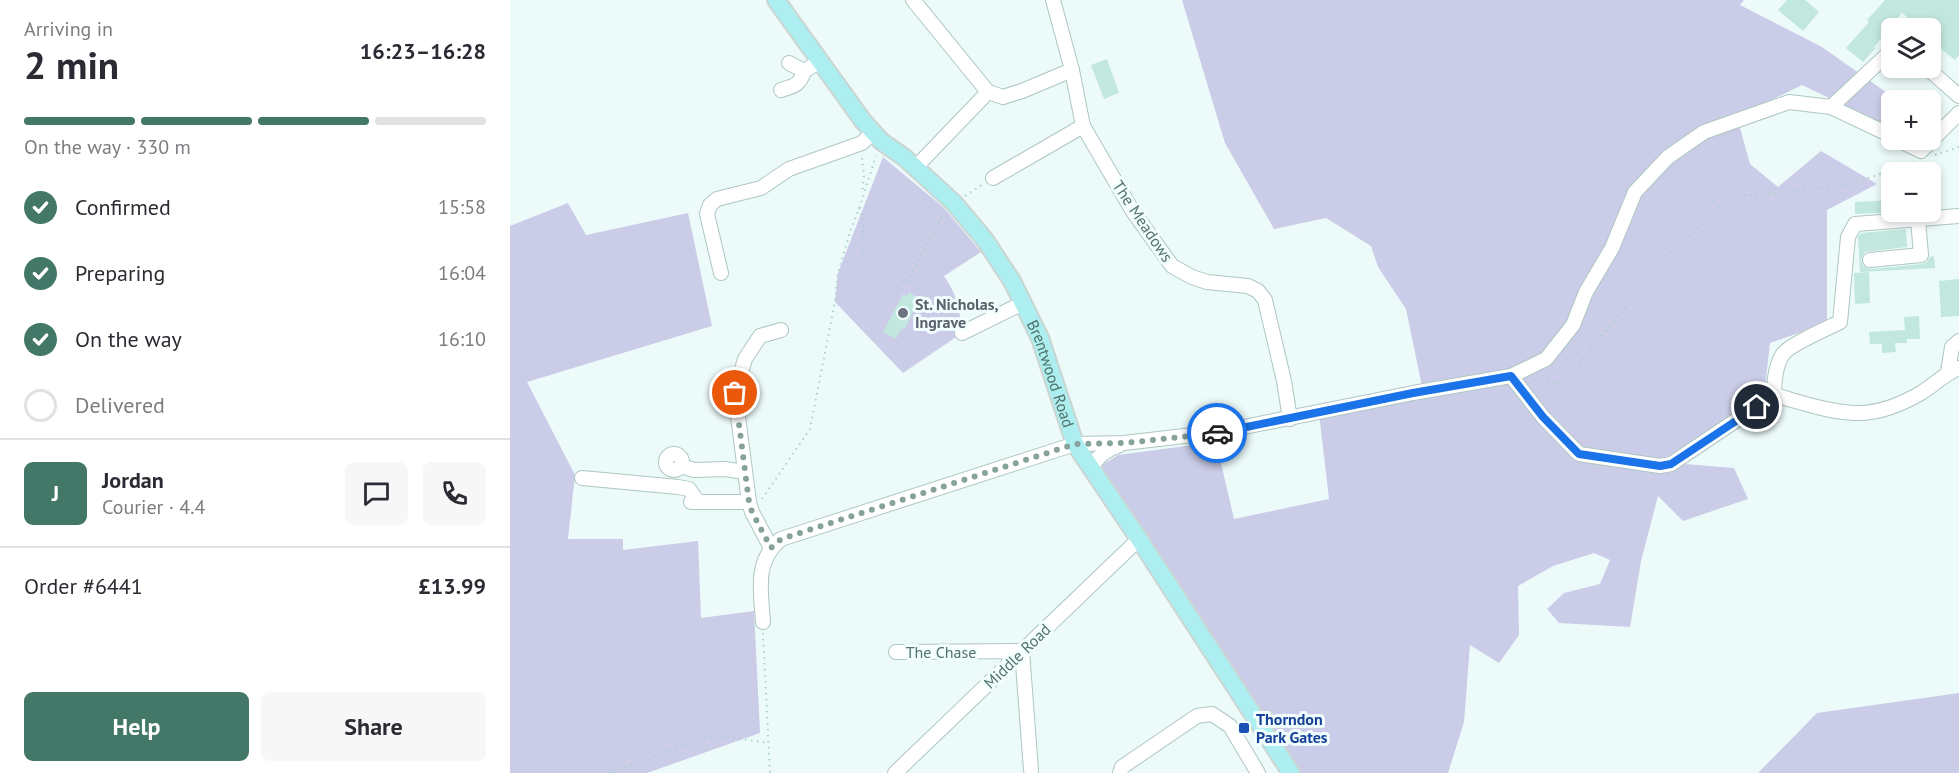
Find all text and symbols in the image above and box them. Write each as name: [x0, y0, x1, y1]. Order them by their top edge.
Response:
text: Arriving in: [24, 16, 113, 42]
map controls: [1881, 18, 1941, 222]
button: layers: [1881, 18, 1941, 78]
text: 16:23–16:28: [360, 37, 486, 65]
text: 2 min: [24, 39, 119, 90]
button: +: [1881, 90, 1941, 150]
text: On the way · 330 m: [24, 134, 191, 160]
button: −: [1881, 162, 1941, 222]
street label: The Meadows: [1108, 176, 1178, 266]
icon: check: [24, 191, 57, 224]
text: Confirmed: [75, 193, 171, 221]
text: 15:58: [438, 194, 486, 220]
icon: check: [24, 257, 57, 290]
text: Preparing: [75, 259, 165, 287]
text: 16:04: [438, 260, 486, 286]
place label: St. Nicholas, Ingrave: [915, 294, 998, 332]
marker: St. Nicholas, Ingrave: [896, 306, 910, 320]
street label: Brentwood Road: [1023, 316, 1079, 430]
icon: check: [24, 323, 57, 356]
text: On the way: [75, 325, 182, 353]
text: 16:10: [438, 326, 486, 352]
pin: [709, 367, 760, 418]
icon: bag: [718, 376, 751, 409]
pin: [1731, 381, 1782, 432]
icon: home: [1740, 390, 1773, 423]
text: Delivered: [75, 391, 165, 419]
courier: [1187, 403, 1247, 463]
icon: car: [1201, 417, 1234, 450]
button: chat: [345, 462, 408, 525]
button: phone: [423, 462, 486, 525]
text: Jordan: [102, 466, 164, 494]
text: J: [52, 479, 59, 507]
text: Courier · 4.4: [102, 494, 205, 520]
text: Order #6441: [24, 572, 143, 600]
text: £13.99: [418, 572, 486, 600]
street label: Middle Road: [979, 619, 1055, 693]
street label: The Chase: [906, 642, 976, 662]
button: Help: [24, 692, 249, 761]
button: Share: [261, 692, 486, 761]
place label: Thorndon Park Gates: [1256, 709, 1328, 747]
marker: Thorndon Park Gates: [1237, 721, 1251, 735]

